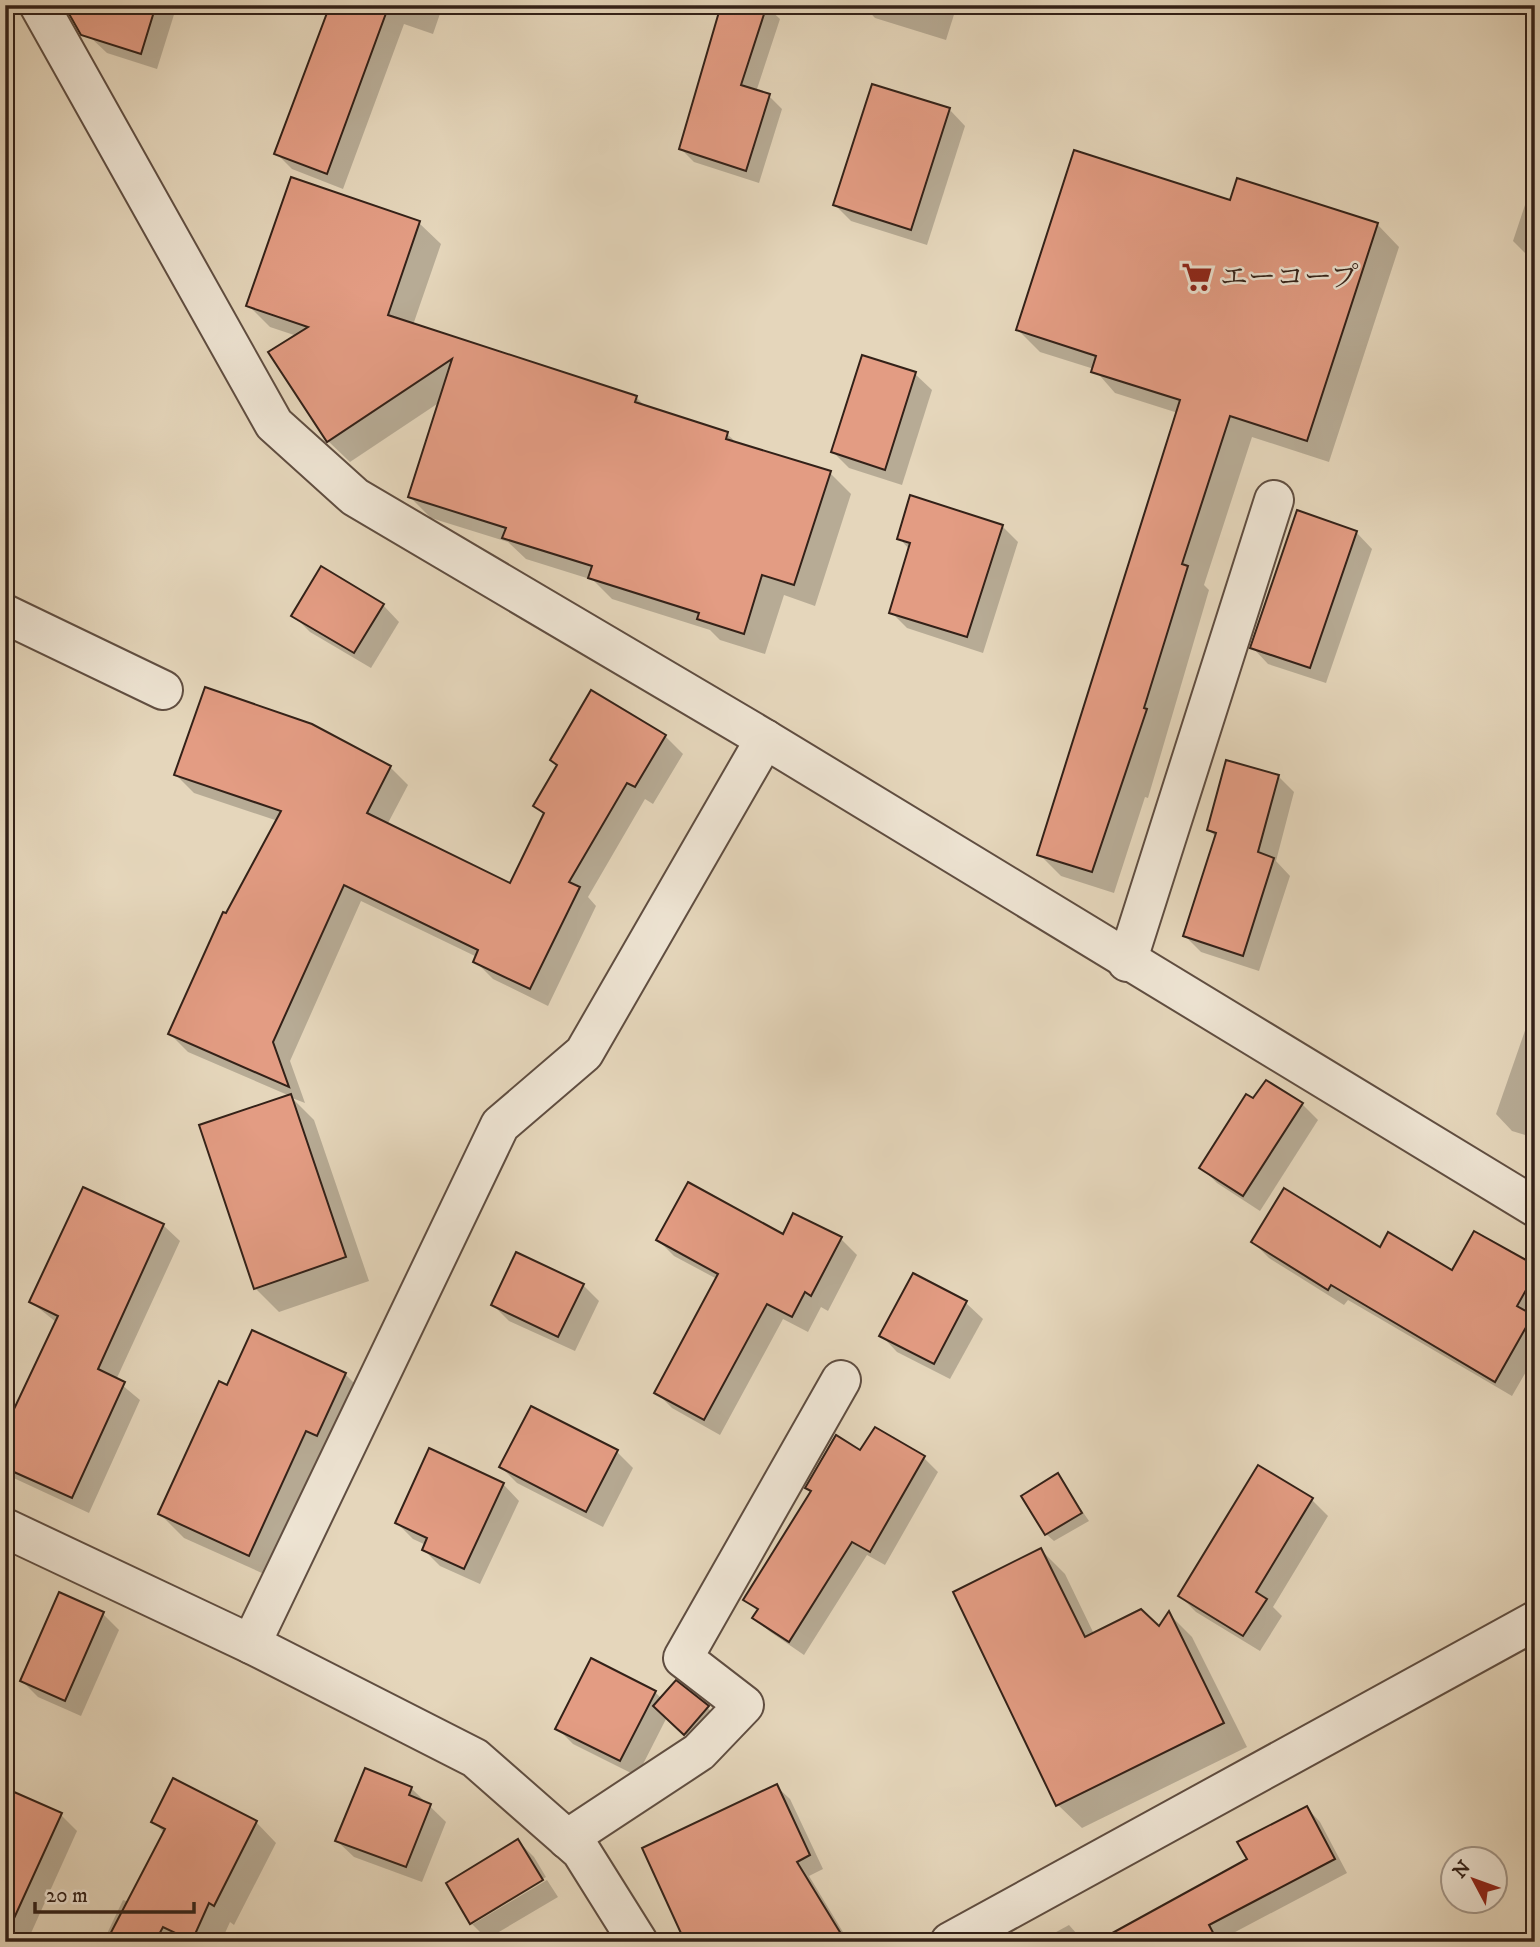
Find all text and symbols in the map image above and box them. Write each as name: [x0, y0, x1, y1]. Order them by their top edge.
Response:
supermarket icon: エーコープ: [1180, 260, 1214, 294]
place label: エーコープ: [1220, 260, 1359, 295]
north arrow: [1438, 1846, 1508, 1916]
text: N: [1449, 1856, 1476, 1883]
scale bar: [35, 1870, 194, 1914]
text: 20 m: [46, 1883, 88, 1909]

